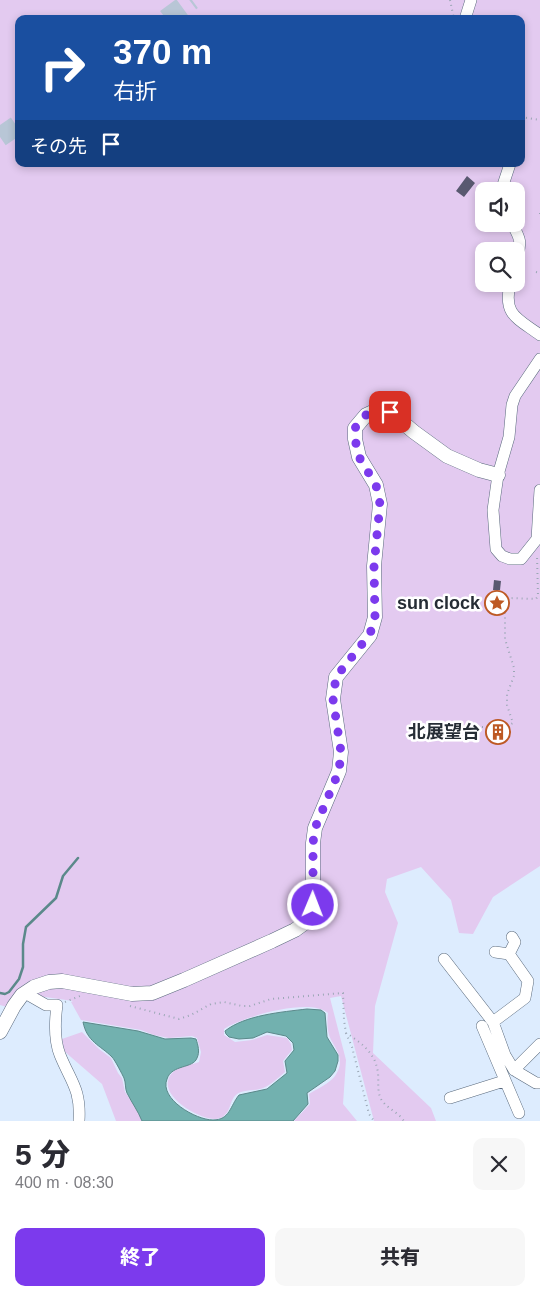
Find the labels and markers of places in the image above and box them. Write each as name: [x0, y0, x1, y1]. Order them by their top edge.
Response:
pin: [369, 391, 411, 433]
place icon: sun clock: [484, 590, 510, 616]
place label: sun clock: [397, 593, 481, 613]
building icon: 北展望台: [485, 719, 511, 745]
place label: 北展望台: [408, 722, 480, 742]

